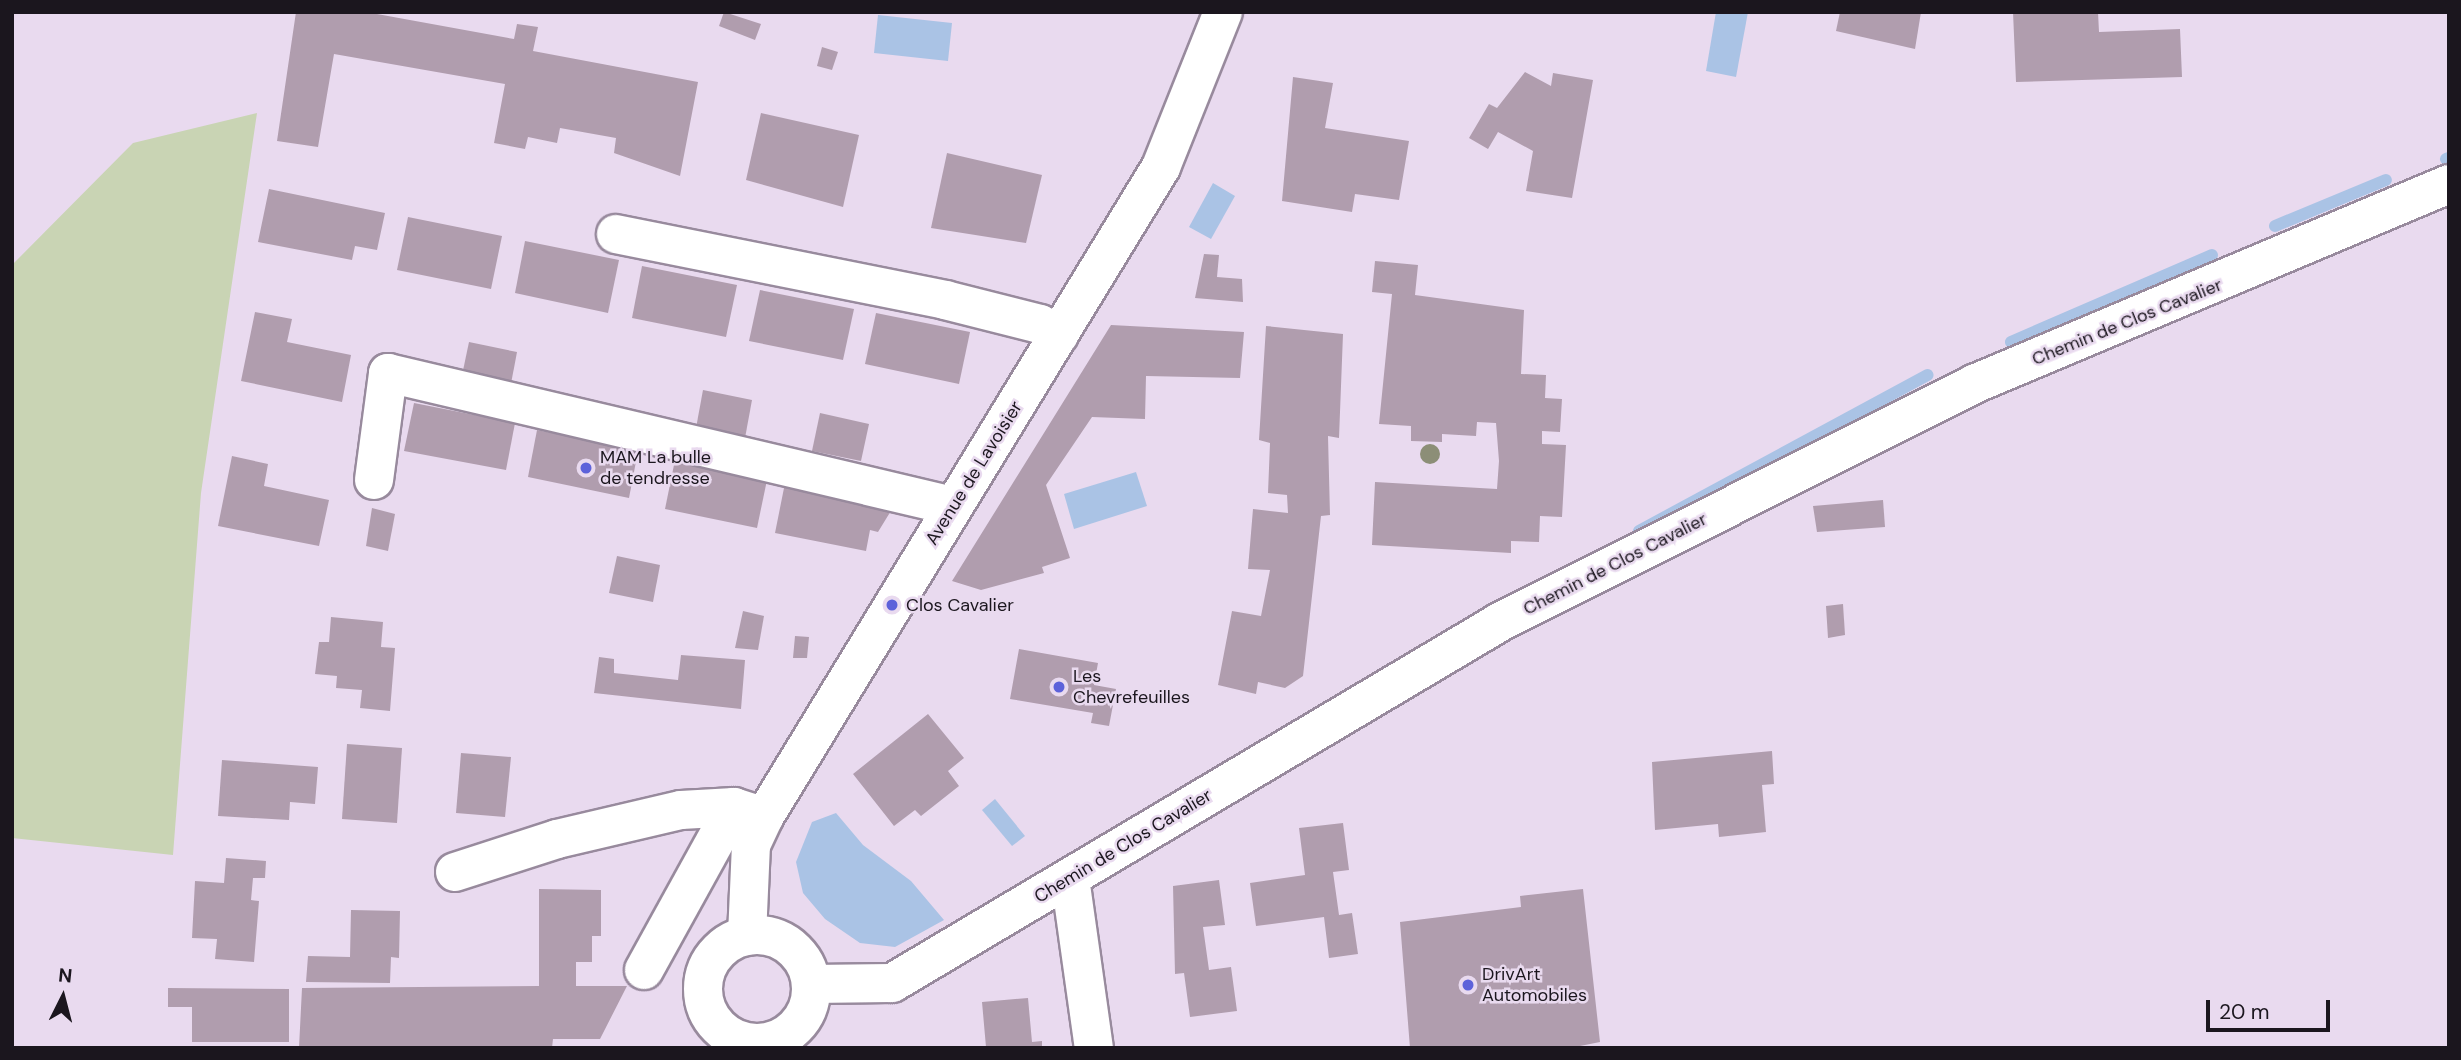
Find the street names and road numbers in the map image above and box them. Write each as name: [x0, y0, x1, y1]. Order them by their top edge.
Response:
street label: Chemin de Clos Cavalier: [2029, 274, 2225, 370]
street label: Avenue de Lavoisier: [921, 397, 1027, 549]
street label: Chemin de Clos Cavalier: [1520, 508, 1710, 620]
street label: Chemin de Clos Cavalier: [1030, 784, 1216, 908]

